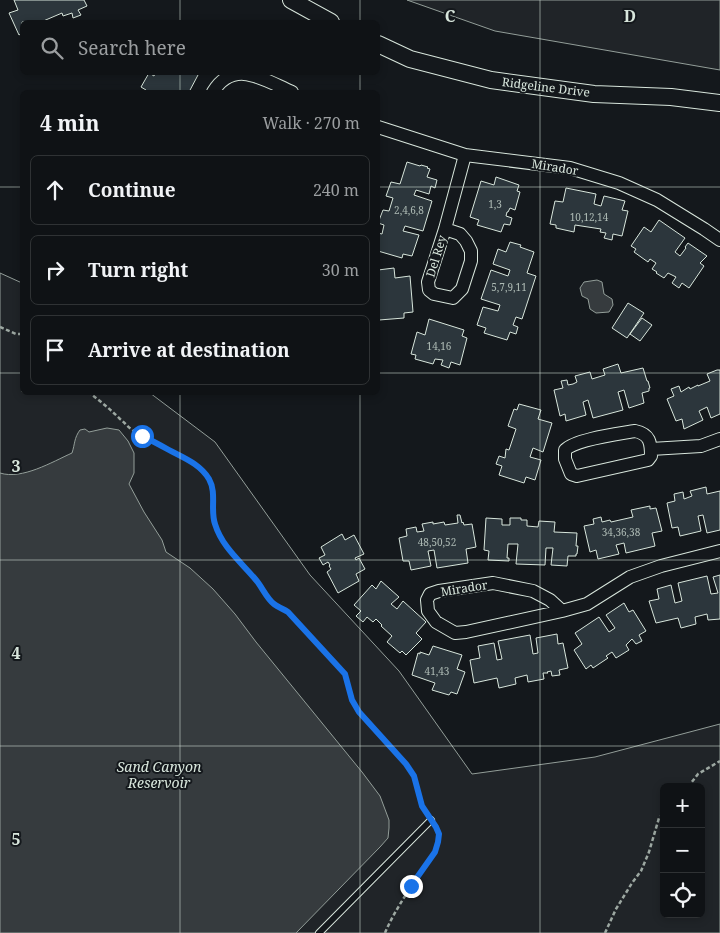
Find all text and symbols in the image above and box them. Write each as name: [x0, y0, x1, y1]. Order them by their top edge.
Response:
text: C: [445, 5, 456, 27]
text: D: [624, 5, 636, 27]
search box: [20, 20, 380, 75]
icon: search: [38, 34, 66, 62]
text: Search here: [78, 35, 186, 61]
street label: Ridgeline Drive: [501, 73, 591, 101]
text: 4 min: [40, 109, 99, 137]
text: Walk · 270 m: [263, 112, 360, 134]
street label: Mirador: [530, 155, 580, 179]
icon: ahead: [41, 176, 69, 204]
text: Continue: [88, 177, 176, 203]
text: 240 m: [313, 179, 359, 201]
house number: 1,3: [488, 197, 502, 211]
house number: 2,4,6,8: [394, 203, 424, 217]
house number: 10,12,14: [570, 210, 609, 224]
street label: Del Rey: [422, 233, 450, 279]
icon: right: [41, 256, 69, 284]
text: Turn right: [88, 257, 188, 283]
text: 30 m: [322, 259, 359, 281]
house number: 5,7,9,11: [491, 280, 527, 294]
icon: arrive: [41, 336, 69, 364]
text: Arrive at destination: [88, 337, 290, 363]
house number: 14,16: [427, 339, 452, 353]
route start: [131, 425, 154, 448]
text: 3: [11, 455, 21, 477]
house number: 34,36,38: [602, 525, 641, 539]
house number: 48,50,52: [418, 535, 456, 549]
street label: Mirador: [439, 576, 489, 600]
text: 4: [11, 642, 21, 664]
house number: 41,43: [425, 664, 450, 678]
water label: Sand Canyon Reservoir: [117, 757, 202, 792]
map controls: [660, 783, 705, 918]
button: +: [660, 783, 705, 828]
text: 5: [11, 828, 21, 850]
button: −: [660, 828, 705, 873]
button: locate: [660, 873, 705, 918]
route end: [400, 875, 423, 898]

